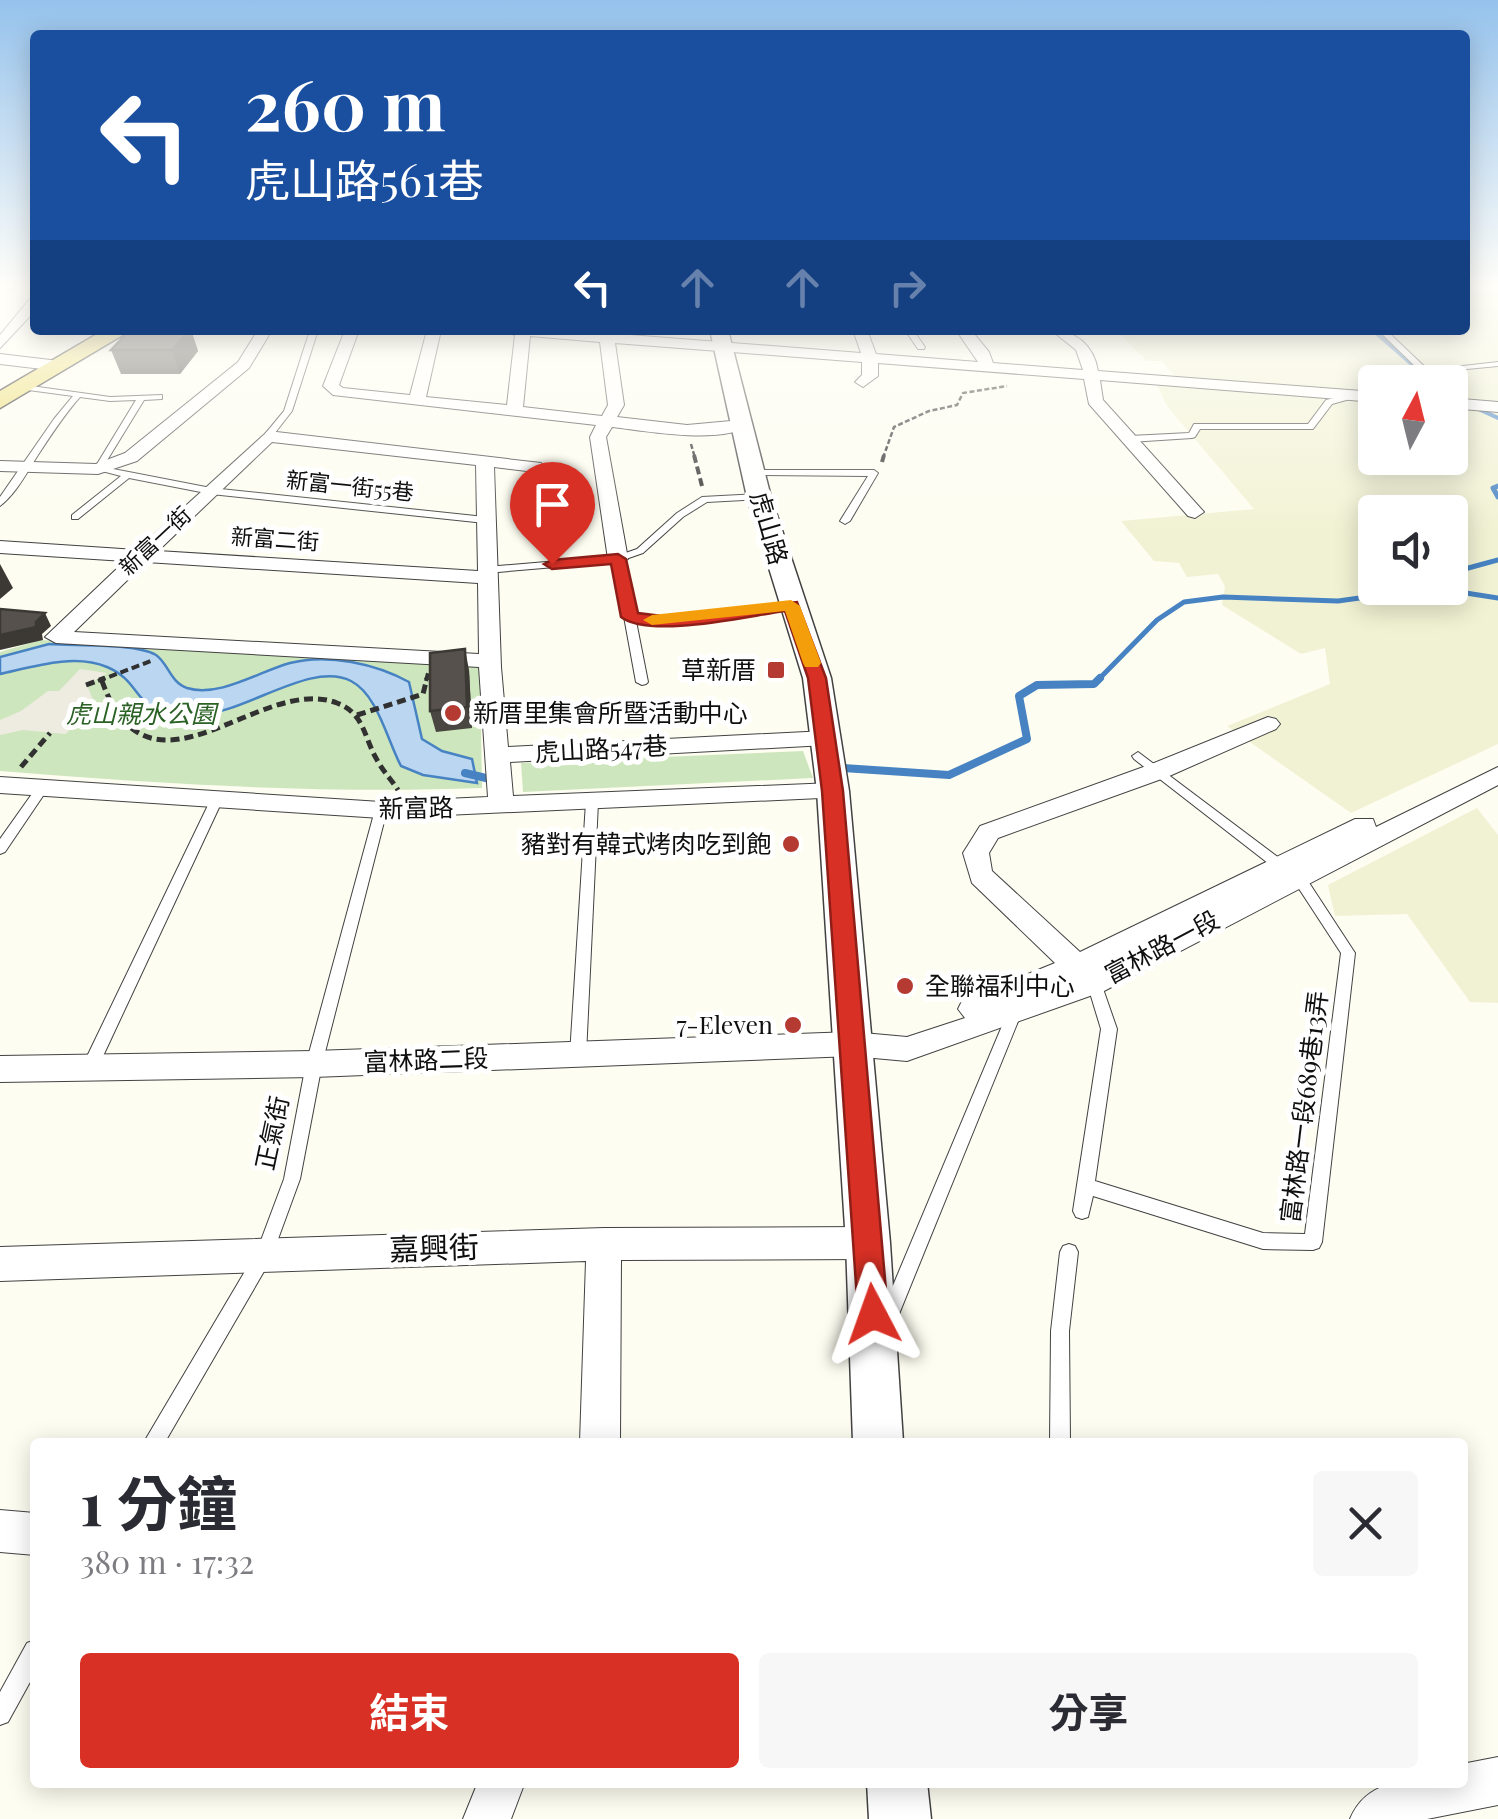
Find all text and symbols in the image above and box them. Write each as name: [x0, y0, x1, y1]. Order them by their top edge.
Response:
text: 260 m: [245, 55, 446, 149]
icon: left: [80, 70, 210, 200]
text: 虎山路561巷: [245, 148, 484, 208]
icon: left: [565, 260, 620, 315]
icon: ahead: [670, 260, 725, 315]
icon: ahead: [775, 260, 830, 315]
icon: right: [880, 260, 935, 315]
north arrow: [1358, 365, 1468, 475]
map controls: [1358, 365, 1468, 605]
pin: [510, 462, 595, 565]
street label: 新富一街55巷: [285, 463, 415, 507]
icon: arrive: [525, 477, 580, 532]
street label: 虎山路: [744, 487, 797, 568]
button: sound: [1358, 495, 1468, 605]
street label: 新富一街: [112, 499, 197, 581]
street label: 新富二街: [230, 520, 320, 556]
place label: 草新厝: [681, 652, 756, 685]
marker: 草新厝: [765, 659, 787, 681]
place label: 新厝里集會所暨活動中心: [473, 695, 748, 728]
park label: 虎山親水公園: [66, 696, 219, 729]
marker: 新厝里集會所暨活動中心: [442, 702, 464, 724]
street label: 虎山路547巷: [534, 728, 668, 767]
street label: 新富路: [378, 789, 454, 824]
place label: 豬對有韓式烤肉吃到飽: [521, 826, 771, 859]
marker: 豬對有韓式烤肉吃到飽: [780, 833, 802, 855]
street label: 富林路一段: [1098, 902, 1224, 990]
place label: 全聯福利中心: [925, 968, 1075, 1001]
marker: 全聯福利中心: [894, 975, 916, 997]
street label: 富林路一段689巷13弄: [1272, 989, 1333, 1225]
place label: 7-Eleven: [676, 1007, 773, 1040]
marker: 7-Eleven: [782, 1014, 804, 1036]
street label: 富林路二段: [363, 1040, 489, 1077]
street label: 正氣街: [247, 1093, 294, 1173]
street label: 嘉興街: [388, 1225, 480, 1269]
position arrow: [821, 1262, 925, 1366]
text: 1 分鐘: [80, 1461, 237, 1541]
button: close: [1313, 1471, 1418, 1576]
text: 380 m · 17:32: [80, 1539, 254, 1582]
button: 結束: [80, 1653, 739, 1768]
button: 分享: [759, 1653, 1418, 1768]

